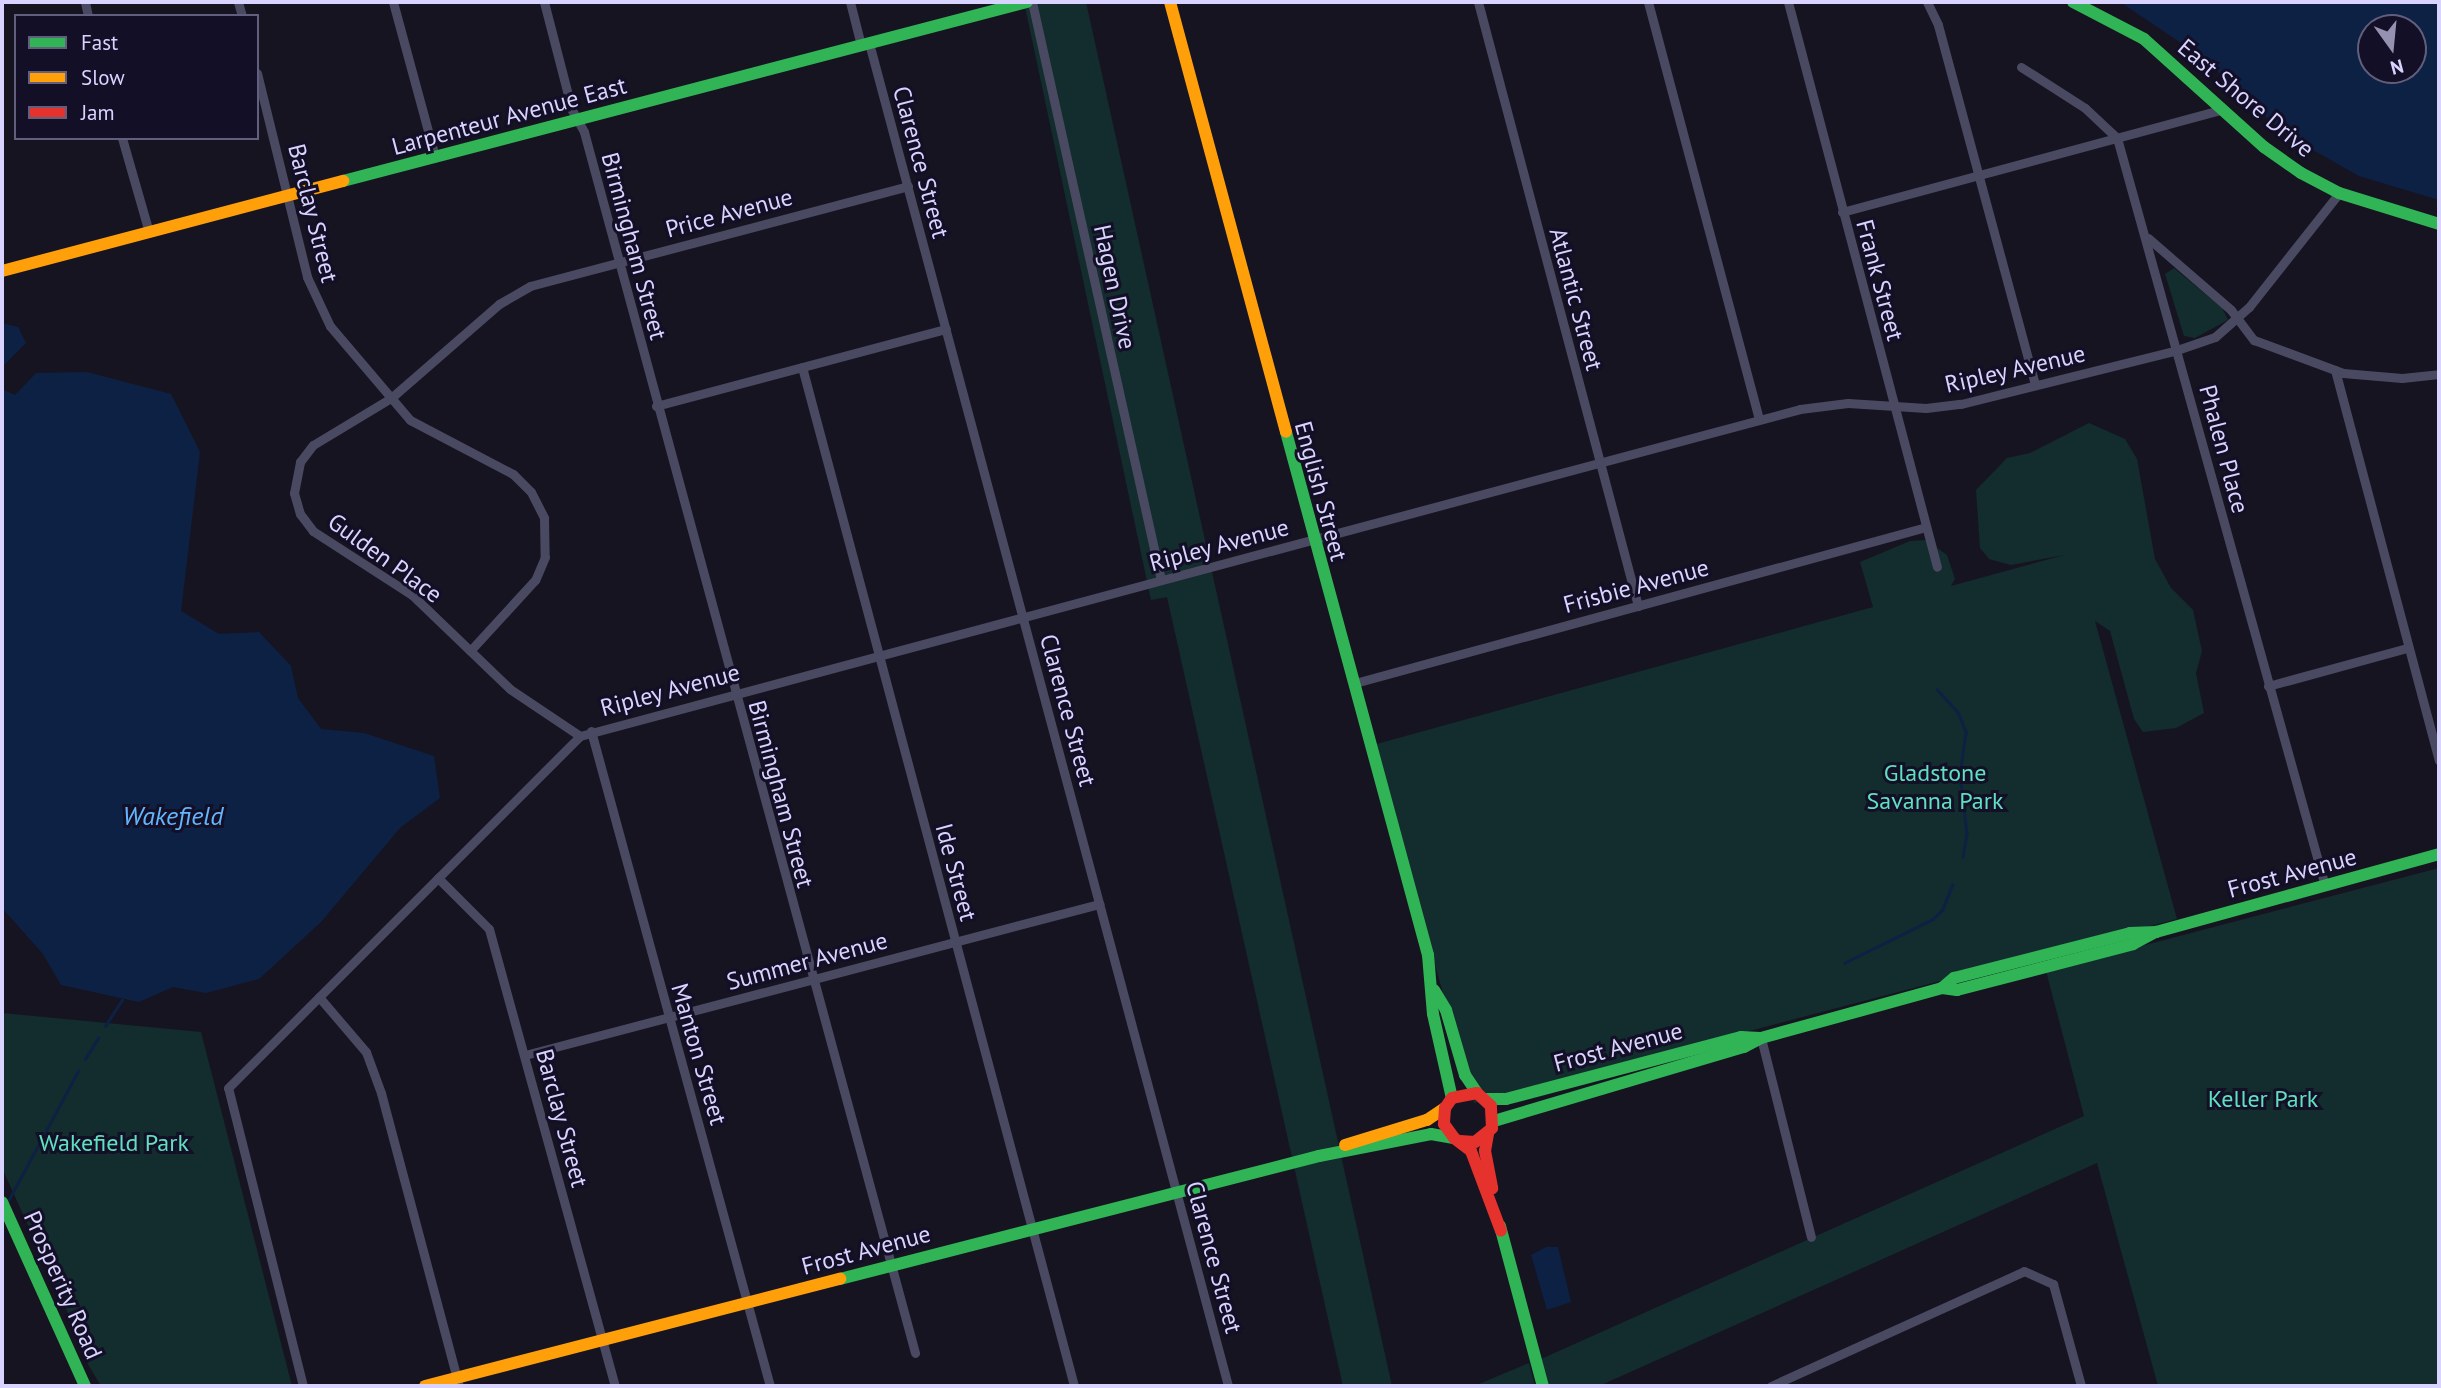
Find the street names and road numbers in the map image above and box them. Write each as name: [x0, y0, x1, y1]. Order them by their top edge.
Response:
street label: East Shore Drive: [2172, 33, 2320, 163]
street label: Larpenteur Avenue East: [388, 71, 630, 161]
street label: Clarence Street: [887, 83, 955, 241]
street label: Barclay Street: [282, 140, 344, 286]
street label: Birmingham Street: [595, 149, 673, 343]
street label: Price Avenue: [662, 182, 796, 244]
street label: Frank Street: [1850, 216, 1910, 344]
street label: Hagen Drive: [1088, 222, 1142, 352]
street label: Atlantic Street: [1543, 224, 1609, 374]
street label: Ripley Avenue: [1941, 339, 2089, 399]
street label: Phalen Place: [2193, 382, 2255, 516]
street label: English Street: [1289, 418, 1353, 564]
street label: Gulden Place: [322, 507, 448, 609]
street label: Ripley Avenue: [1145, 512, 1293, 578]
street label: Frisbie Avenue: [1560, 553, 1712, 619]
street label: Clarence Street: [1034, 631, 1102, 789]
street label: Ripley Avenue: [596, 657, 744, 723]
street label: Birmingham Street: [742, 697, 820, 891]
street label: Ide Street: [929, 820, 983, 924]
street label: Frost Avenue: [2224, 842, 2360, 904]
street label: Summer Avenue: [723, 926, 891, 996]
street label: Manton Street: [665, 980, 733, 1128]
street label: Frost Avenue: [1550, 1016, 1686, 1078]
street label: Barclay Street: [530, 1045, 594, 1191]
street label: Clarence Street: [1180, 1178, 1248, 1336]
street label: Prosperity Road: [17, 1206, 109, 1364]
street label: Frost Avenue: [798, 1219, 934, 1281]

